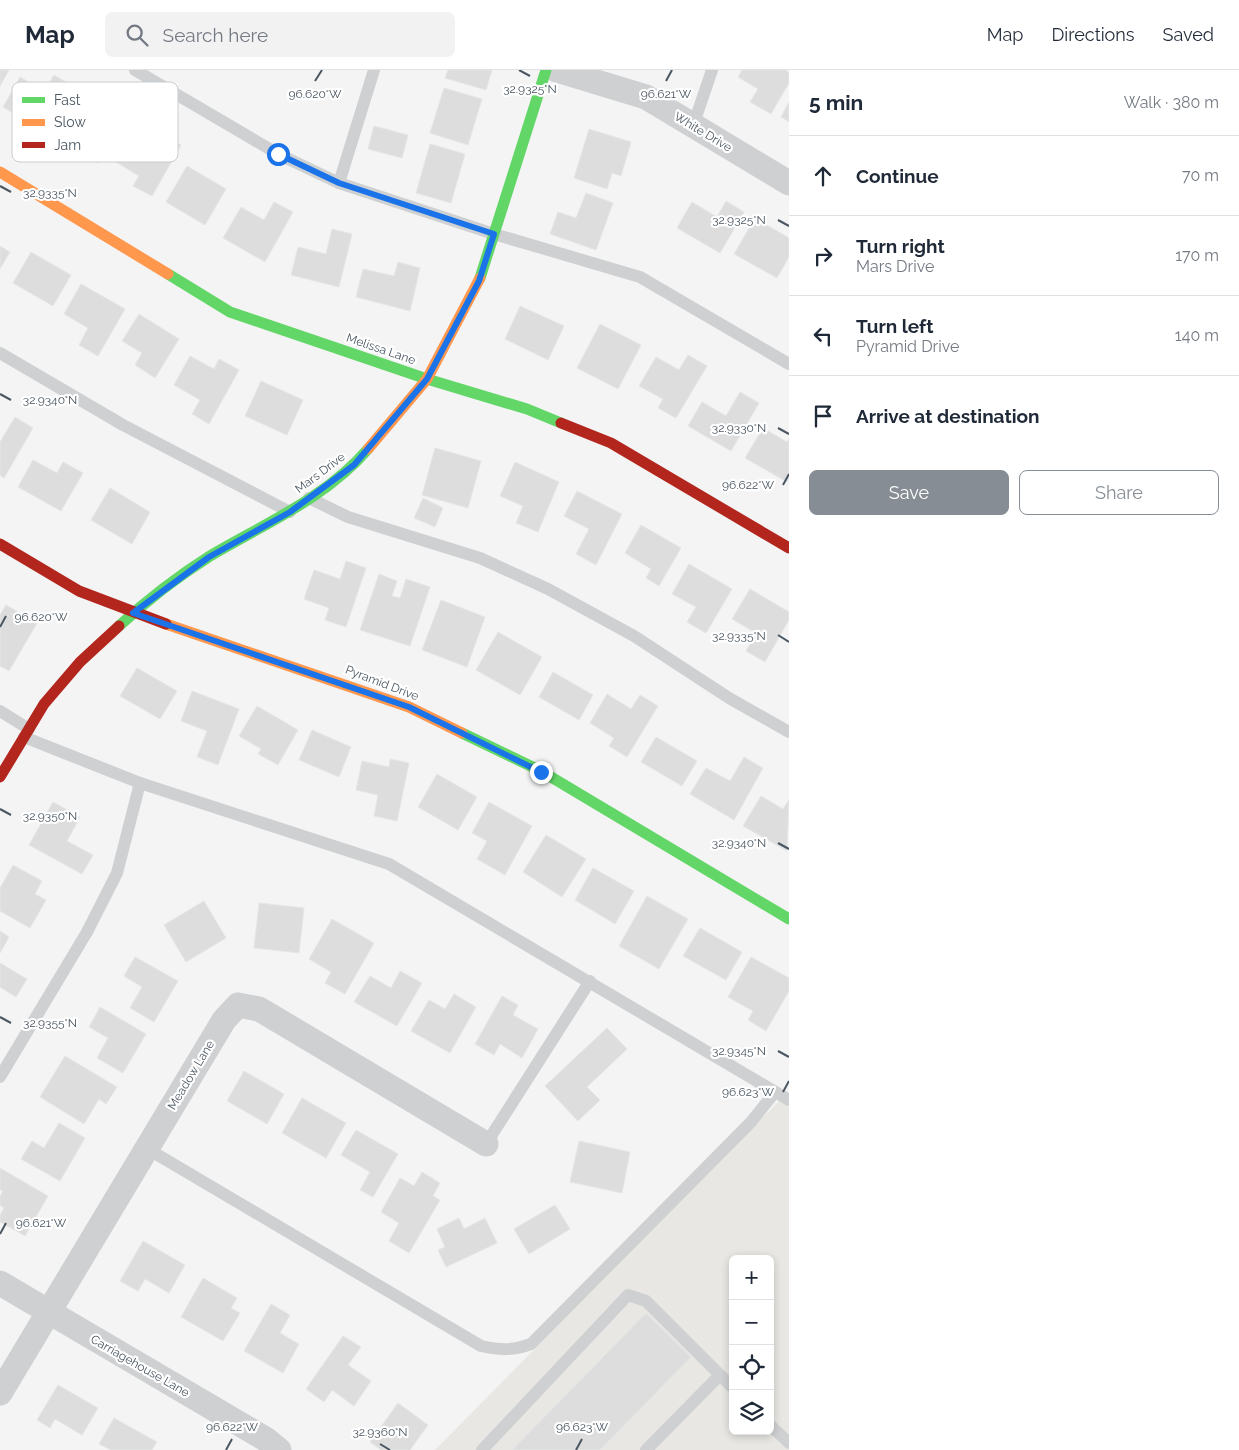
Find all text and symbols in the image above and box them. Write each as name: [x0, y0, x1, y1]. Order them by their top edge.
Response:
search box: [105, 12, 455, 57]
text: Map: [25, 20, 75, 49]
icon: search: [123, 21, 151, 49]
text: Search here: [163, 24, 268, 46]
text: Map: [987, 24, 1023, 45]
text: Directions: [1051, 24, 1135, 45]
text: Saved: [1163, 24, 1214, 45]
legend: [12, 82, 178, 162]
text: 32.9325°N: [503, 82, 557, 96]
text: 96.620°W: [289, 87, 342, 101]
text: 96.621°W: [641, 87, 692, 101]
text: 5 min: [809, 90, 863, 115]
text: Fast: [54, 92, 81, 108]
text: Walk · 380 m: [1124, 93, 1219, 112]
street label: White Drive: [672, 109, 734, 155]
text: Slow: [54, 114, 86, 130]
text: Jam: [54, 137, 81, 153]
route start: [267, 143, 290, 166]
icon: ahead: [809, 162, 837, 190]
text: Continue: [856, 165, 939, 187]
text: 70 m: [1182, 166, 1219, 185]
text: 32.9335°N: [23, 186, 77, 200]
text: 32.9325°N: [712, 213, 766, 227]
text: Turn right: [856, 235, 945, 257]
icon: right: [809, 242, 837, 270]
text: 170 m: [1175, 246, 1219, 265]
text: Mars Drive: [856, 257, 934, 276]
text: Turn left: [856, 315, 933, 337]
icon: left: [809, 322, 837, 350]
text: 140 m: [1175, 326, 1219, 345]
street label: Melissa Lane: [345, 331, 417, 367]
text: Pyramid Drive: [856, 337, 959, 356]
text: 32.9340°N: [23, 393, 77, 407]
icon: arrive: [809, 402, 837, 430]
text: Arrive at destination: [856, 405, 1040, 427]
text: 32.9330°N: [712, 421, 766, 435]
street label: Mars Drive: [292, 450, 348, 496]
button: Save: [809, 470, 1009, 515]
button: Share: [1019, 470, 1219, 515]
text: 96.622°W: [722, 478, 774, 492]
text: 96.620°W: [15, 610, 68, 624]
text: 32.9335°N: [712, 629, 766, 643]
street label: Pyramid Drive: [343, 663, 421, 703]
route end: [530, 761, 553, 784]
text: 32.9350°N: [23, 809, 77, 823]
text: 32.9340°N: [712, 836, 766, 850]
text: 32.9355°N: [23, 1016, 77, 1030]
street label: Meadow Lane: [165, 1038, 217, 1112]
text: 32.9345°N: [712, 1044, 766, 1058]
text: 96.623°W: [722, 1085, 774, 1099]
text: 96.621°W: [16, 1216, 67, 1230]
map controls: [729, 1255, 774, 1435]
button: +: [729, 1255, 774, 1300]
button: −: [729, 1300, 774, 1345]
street label: Carriagehouse Lane: [88, 1332, 192, 1400]
button: locate: [729, 1345, 774, 1390]
button: layers: [729, 1390, 774, 1435]
text: 96.622°W: [206, 1420, 258, 1434]
text: 96.623°W: [556, 1420, 608, 1434]
text: 32.9360°N: [352, 1425, 408, 1439]

